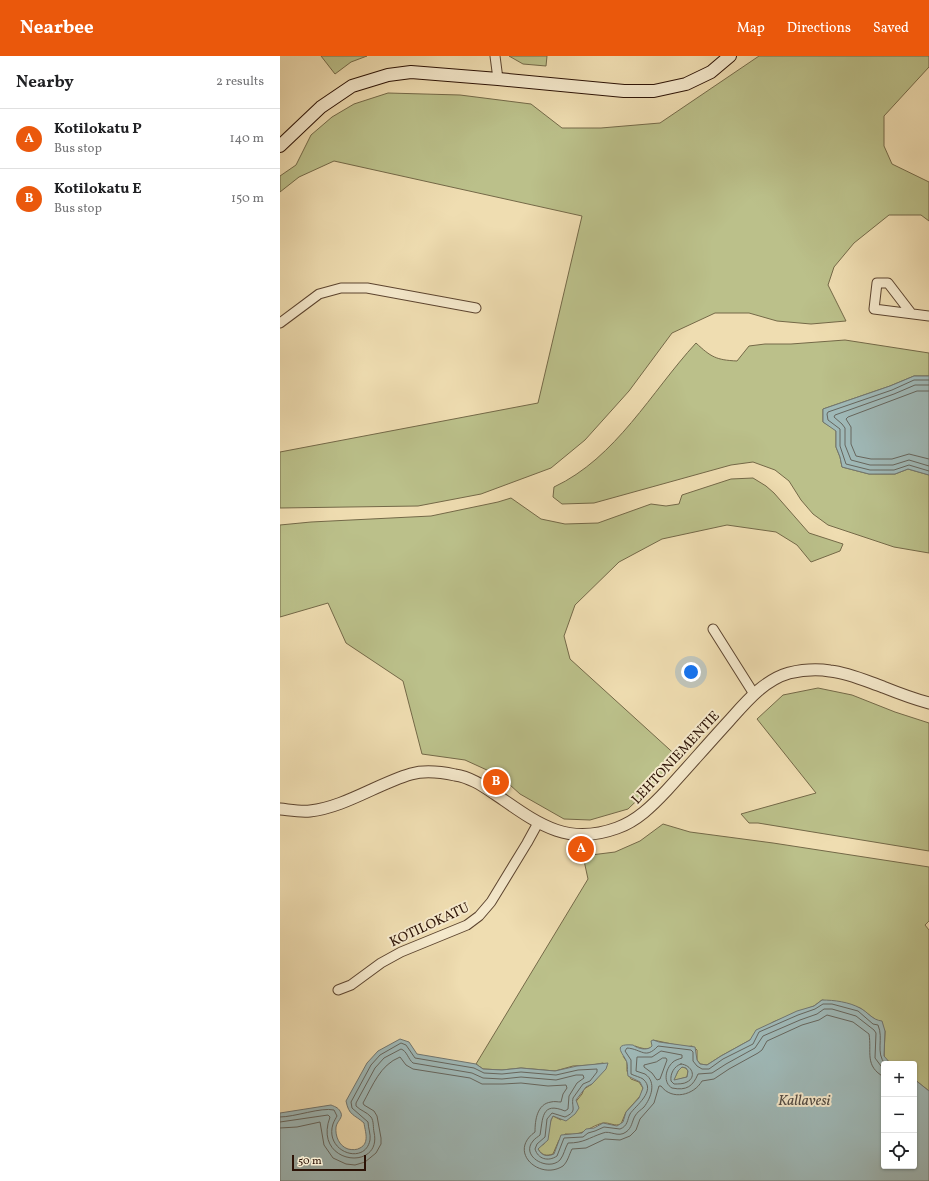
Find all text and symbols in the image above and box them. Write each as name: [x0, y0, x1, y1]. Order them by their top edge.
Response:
text: Nearbee: [20, 15, 94, 41]
text: Map: [737, 19, 765, 38]
text: Directions: [787, 19, 851, 38]
text: Saved: [873, 19, 909, 38]
text: Nearby: [16, 71, 74, 94]
text: 2 results: [216, 73, 264, 91]
text: Kotilokatu P: [54, 119, 142, 140]
text: A: [24, 130, 34, 148]
text: 140 m: [230, 130, 264, 148]
text: Bus stop: [54, 140, 102, 158]
text: Kotilokatu E: [54, 179, 142, 200]
text: B: [25, 190, 33, 208]
text: 150 m: [231, 190, 264, 208]
text: Bus stop: [54, 200, 102, 218]
your location: [681, 662, 701, 682]
street label: LEHTONIEMENTIE: [628, 707, 724, 809]
pin: B: [483, 767, 509, 797]
pin: A: [568, 834, 594, 864]
street label: KOTILOKATU: [387, 899, 473, 952]
map controls: [881, 1061, 917, 1169]
button: +: [881, 1061, 917, 1097]
water label: Kallavesi: [778, 1091, 830, 1112]
button: −: [881, 1097, 917, 1133]
button: locate: [881, 1133, 917, 1169]
scale bar: [292, 1153, 366, 1172]
text: 50 m: [298, 1154, 322, 1169]

